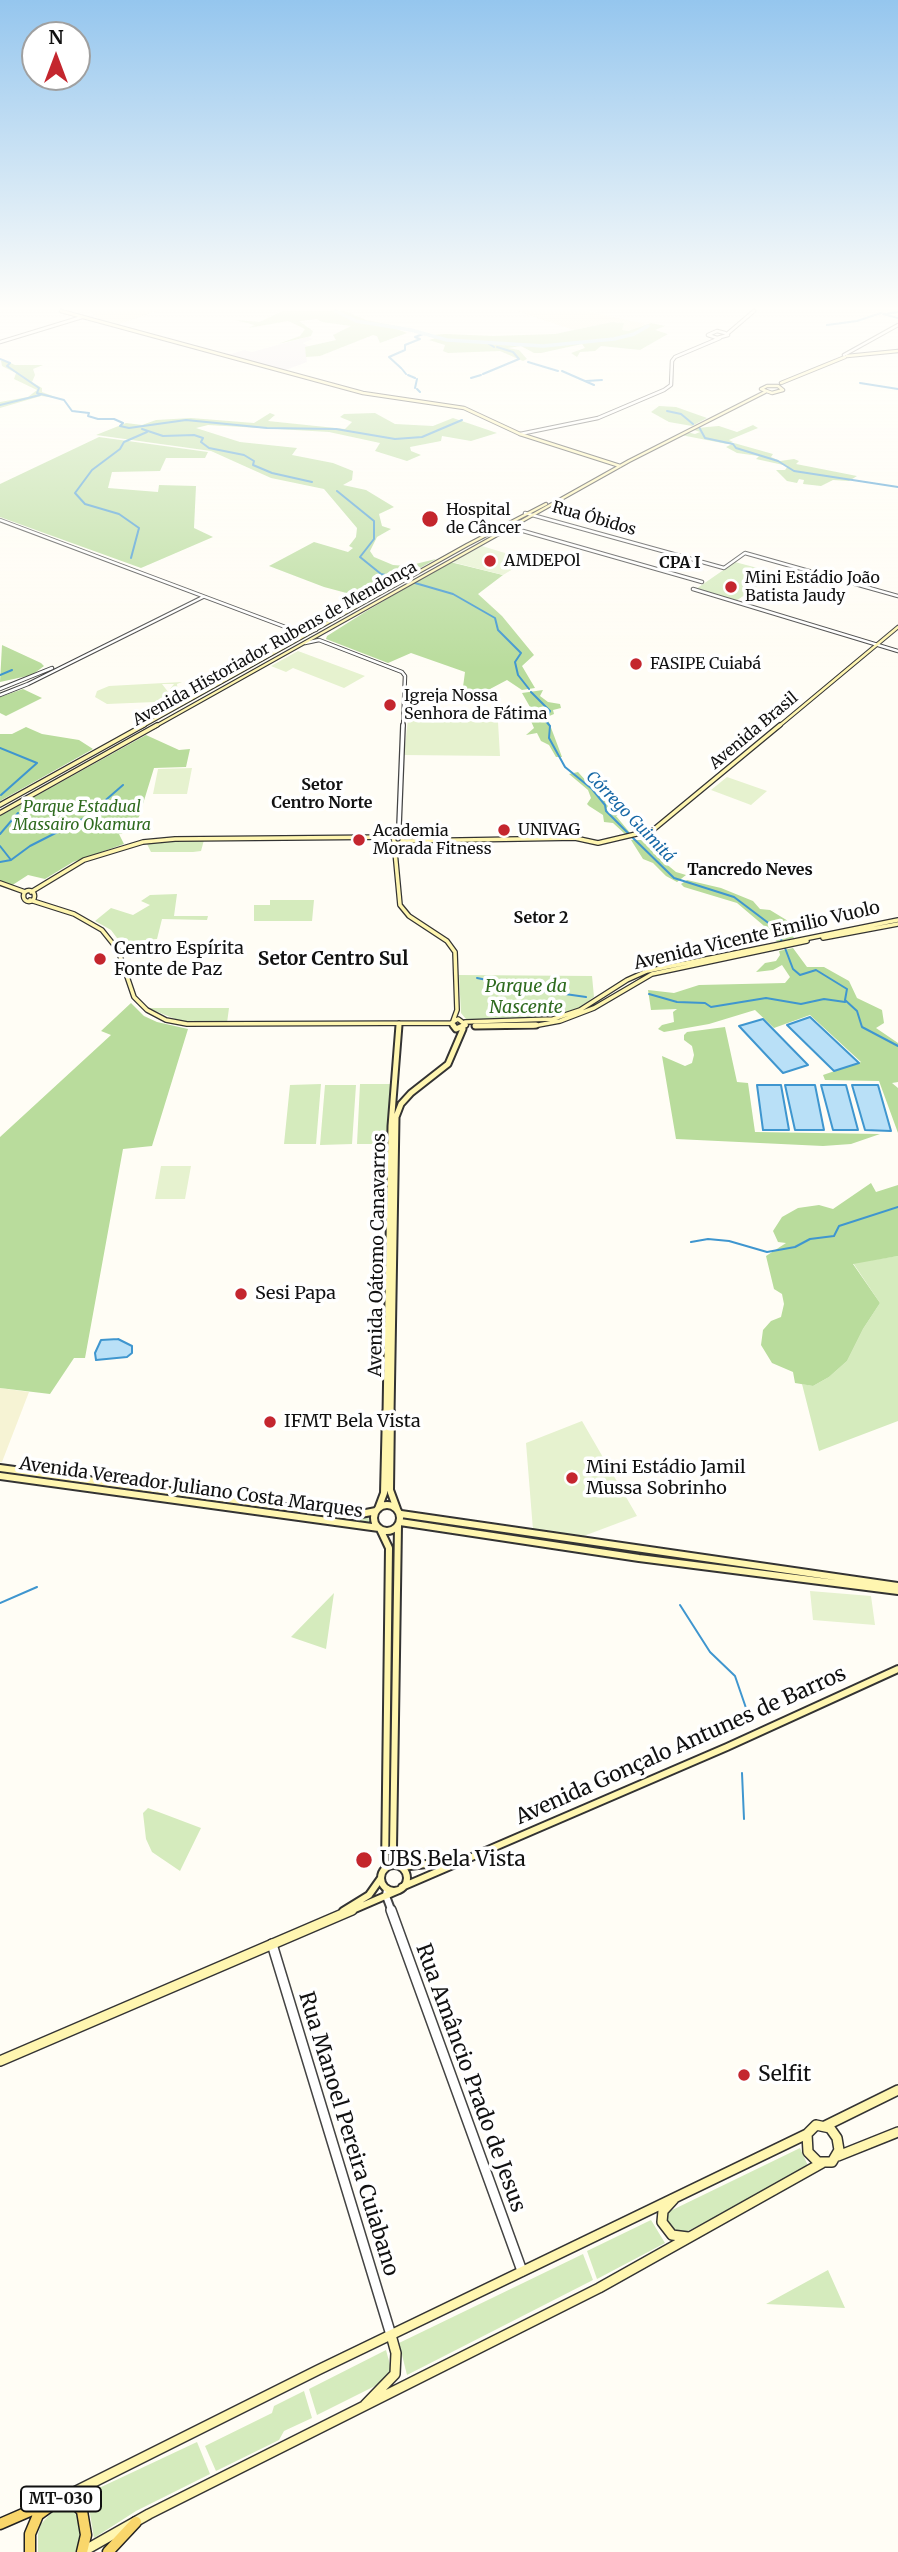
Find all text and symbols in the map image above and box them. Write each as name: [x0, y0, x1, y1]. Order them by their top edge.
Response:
north arrow: [21, 21, 91, 91]
text: N: [48, 25, 64, 49]
street label: Rua Óbidos: [550, 498, 638, 540]
place label: Hospital de Câncer: [446, 500, 521, 538]
marker: Hospital de Câncer: [420, 509, 440, 529]
place label: AMDEPOl: [504, 551, 580, 571]
marker: AMDEPOl: [482, 553, 498, 569]
district label: CPA I: [659, 553, 701, 573]
street label: Avenida Historiador Rubens de Mendonça: [130, 558, 420, 730]
place label: Mini Estádio João Batista Jaudy: [745, 568, 880, 606]
marker: Mini Estádio João Batista Jaudy: [723, 579, 739, 595]
place label: FASIPE Cuiabá: [650, 654, 761, 674]
marker: FASIPE Cuiabá: [628, 656, 644, 672]
place label: Igreja Nossa Senhora de Fátima: [404, 686, 547, 724]
street label: Avenida Brasil: [706, 688, 802, 774]
marker: Igreja Nossa Senhora de Fátima: [382, 697, 398, 713]
water label: Córrego Guimitá: [582, 767, 678, 867]
district label: Setor Centro Norte: [272, 775, 372, 813]
park label: Parque Estadual Massairo Okamura: [13, 797, 151, 835]
place label: UNIVAG: [518, 820, 580, 840]
place label: Academia Morada Fitness: [373, 821, 491, 859]
marker: UNIVAG: [496, 822, 512, 838]
marker: Academia Morada Fitness: [351, 832, 367, 848]
district label: Tancredo Neves: [687, 860, 813, 880]
street label: Avenida Vicente Emilio Vuolo: [632, 897, 882, 975]
district label: Setor 2: [514, 908, 568, 928]
place label: Centro Espírita Fonte de Paz: [114, 938, 244, 981]
district label: Setor Centro Sul: [258, 949, 408, 971]
marker: Centro Espírita Fonte de Paz: [92, 951, 108, 967]
park label: Parque da Nascente: [485, 976, 567, 1018]
street label: Avenida Oátomo Canavarros: [365, 1133, 391, 1377]
place label: Sesi Papa: [255, 1283, 336, 1305]
marker: Sesi Papa: [233, 1286, 249, 1302]
place label: IFMT Bela Vista: [284, 1411, 421, 1433]
marker: IFMT Bela Vista: [262, 1414, 278, 1430]
street label: Avenida Vereador Juliano Costa Marques: [18, 1453, 364, 1523]
place label: Mini Estádio Jamil Mussa Sobrinho: [586, 1457, 745, 1500]
marker: Mini Estádio Jamil Mussa Sobrinho: [564, 1470, 580, 1486]
street label: Avenida Gonçalo Antunes de Barros: [512, 1661, 850, 1831]
place label: UBS Bela Vista: [380, 1847, 526, 1873]
marker: UBS Bela Vista: [354, 1850, 374, 1870]
street label: Rua Amâncio Prado de Jesus: [410, 1940, 530, 2216]
street label: Rua Manoel Pereira Cuiabano: [293, 1989, 403, 2279]
place label: Selfit: [758, 2062, 811, 2088]
marker: Selfit: [736, 2067, 752, 2083]
road number: MT-030: [21, 2486, 101, 2512]

